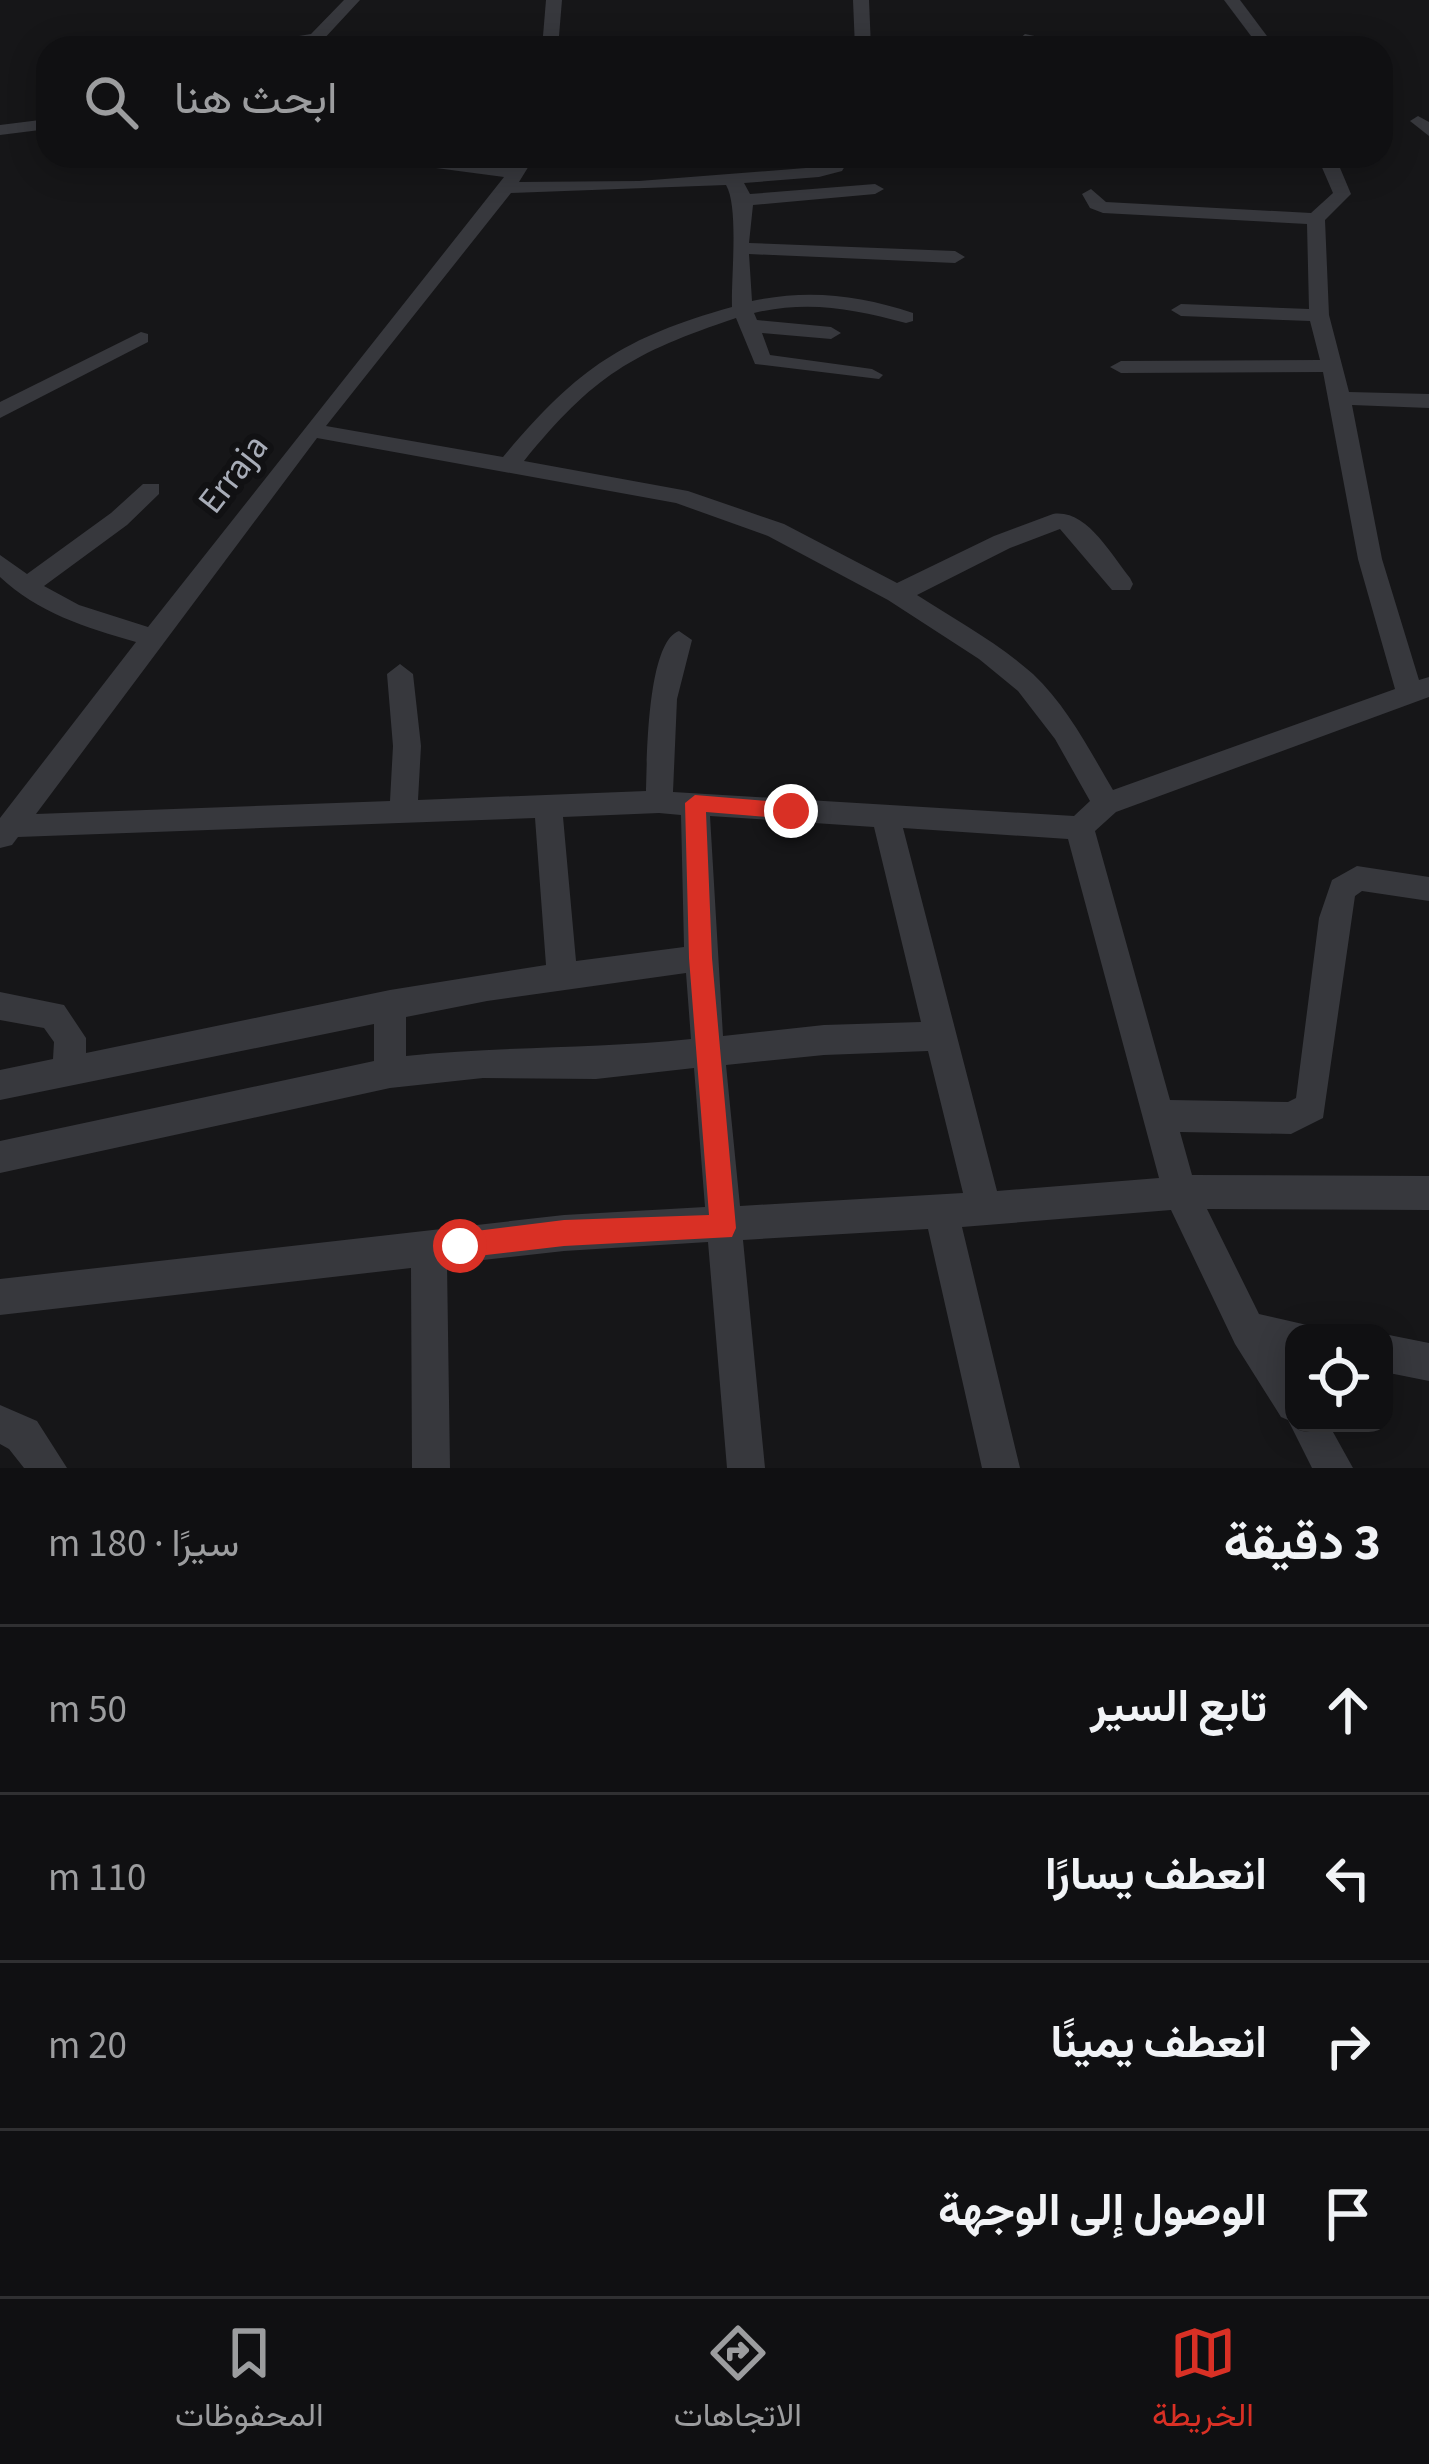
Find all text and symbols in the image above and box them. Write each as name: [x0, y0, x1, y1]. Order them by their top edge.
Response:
search box: [36, 36, 1393, 168]
text: ابحث هنا: [174, 67, 337, 131]
icon: search: [78, 69, 144, 135]
street label: Erraja: [186, 423, 280, 524]
route end: [764, 784, 818, 838]
route start: [433, 1219, 487, 1273]
map controls: [1285, 1324, 1393, 1432]
button: locate: [1285, 1324, 1393, 1432]
text: 3 دقيقة: [1224, 1507, 1381, 1579]
text: سيرًا · 180 m: [48, 1516, 239, 1572]
text: تابع السير: [1090, 1675, 1267, 1739]
icon: ahead: [1315, 1677, 1381, 1743]
text: 50 m: [48, 1682, 127, 1738]
text: انعطف يسارًا: [1045, 1843, 1267, 1907]
icon: left: [1315, 1845, 1381, 1911]
text: 110 m: [48, 1850, 146, 1906]
text: انعطف يمينًا: [1051, 2011, 1267, 2075]
icon: right: [1315, 2013, 1381, 2079]
text: 20 m: [48, 2018, 127, 2074]
text: الوصول إلى الوجهة: [938, 2179, 1267, 2243]
icon: arrive: [1315, 2181, 1381, 2247]
tab: المحفوظات: [175, 2320, 324, 2444]
tab: الاتجاهات: [674, 2320, 802, 2444]
tab: الخريطة: [1152, 2320, 1254, 2444]

